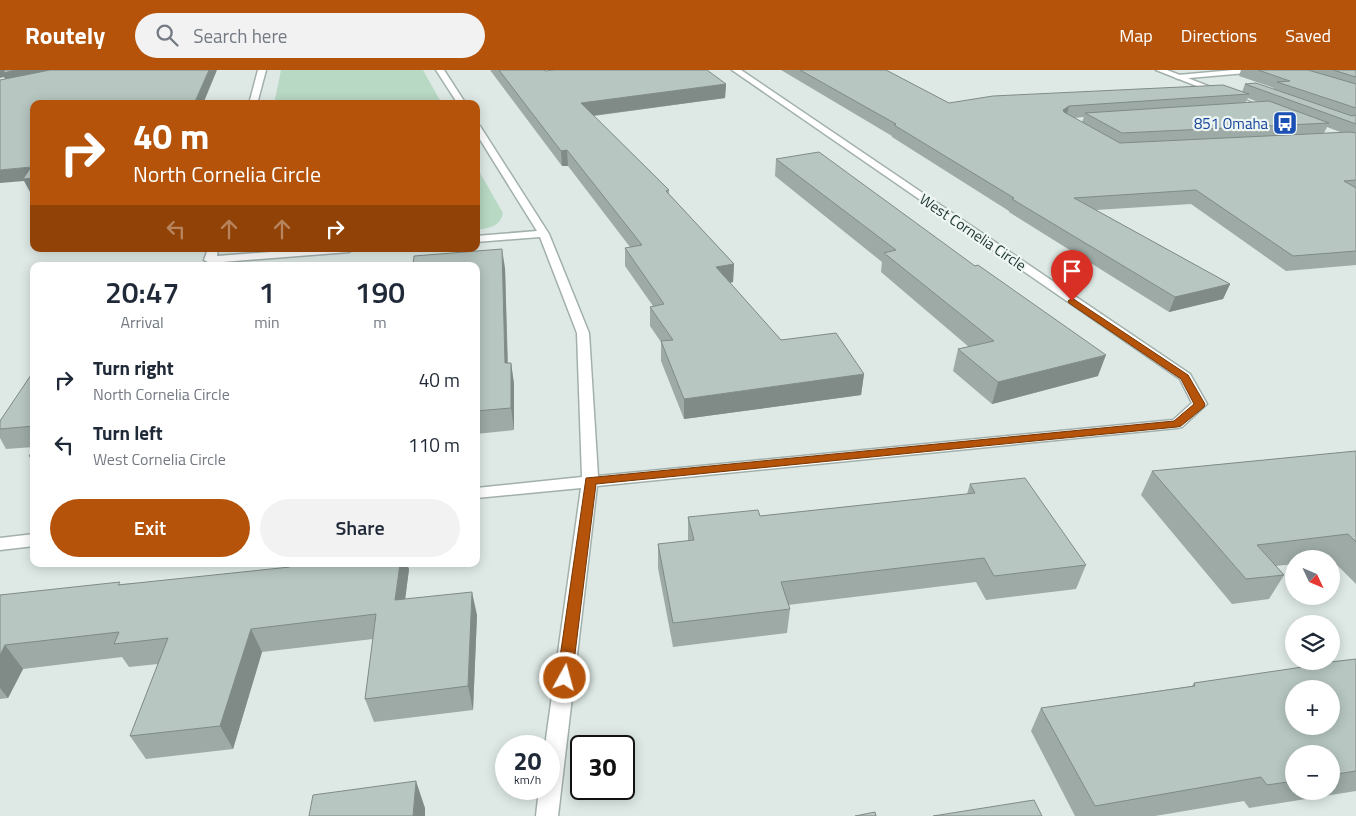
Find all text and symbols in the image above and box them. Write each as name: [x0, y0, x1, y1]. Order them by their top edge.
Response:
search box: [135, 13, 485, 58]
text: Routely: [25, 17, 105, 53]
icon: search: [153, 21, 181, 49]
text: Search here: [193, 21, 287, 50]
text: Map: [1119, 22, 1153, 49]
text: Directions: [1181, 22, 1257, 49]
text: Saved: [1285, 22, 1331, 49]
text: 40 m: [133, 109, 209, 163]
bus stop icon: 851 Omaha: [1272, 110, 1298, 136]
place label: 851 Omaha: [1194, 112, 1268, 135]
icon: right: [50, 120, 115, 185]
text: North Cornelia Circle: [133, 157, 321, 191]
street label: West Cornelia Circle: [915, 188, 1031, 276]
icon: left: [162, 215, 190, 243]
icon: ahead: [215, 215, 243, 243]
icon: ahead: [268, 215, 296, 243]
icon: right: [321, 215, 349, 243]
pin: [1051, 250, 1093, 301]
icon: arrive: [1058, 257, 1086, 285]
text: 20:47: [105, 269, 179, 315]
text: 1: [259, 269, 275, 315]
text: 190: [355, 269, 405, 315]
text: Arrival: [120, 310, 164, 334]
text: min: [254, 310, 280, 334]
text: m: [373, 310, 387, 334]
text: Turn right: [93, 353, 174, 382]
text: 40 m: [419, 365, 460, 394]
icon: right: [50, 366, 78, 394]
text: North Cornelia Circle: [93, 382, 230, 406]
text: Turn left: [93, 418, 163, 447]
text: 110 m: [408, 430, 460, 459]
icon: left: [50, 431, 78, 459]
text: West Cornelia Circle: [93, 447, 226, 471]
button: Exit: [50, 499, 250, 557]
button: Share: [260, 499, 460, 557]
north arrow: [1285, 550, 1340, 605]
map controls: [1285, 550, 1340, 800]
button: layers: [1285, 615, 1340, 670]
position arrow: [538, 651, 590, 703]
button: +: [1285, 680, 1340, 735]
speed limit sign: 30: [570, 735, 635, 800]
text: 20: [513, 742, 542, 780]
button: −: [1285, 745, 1340, 800]
text: km/h: [514, 770, 541, 789]

